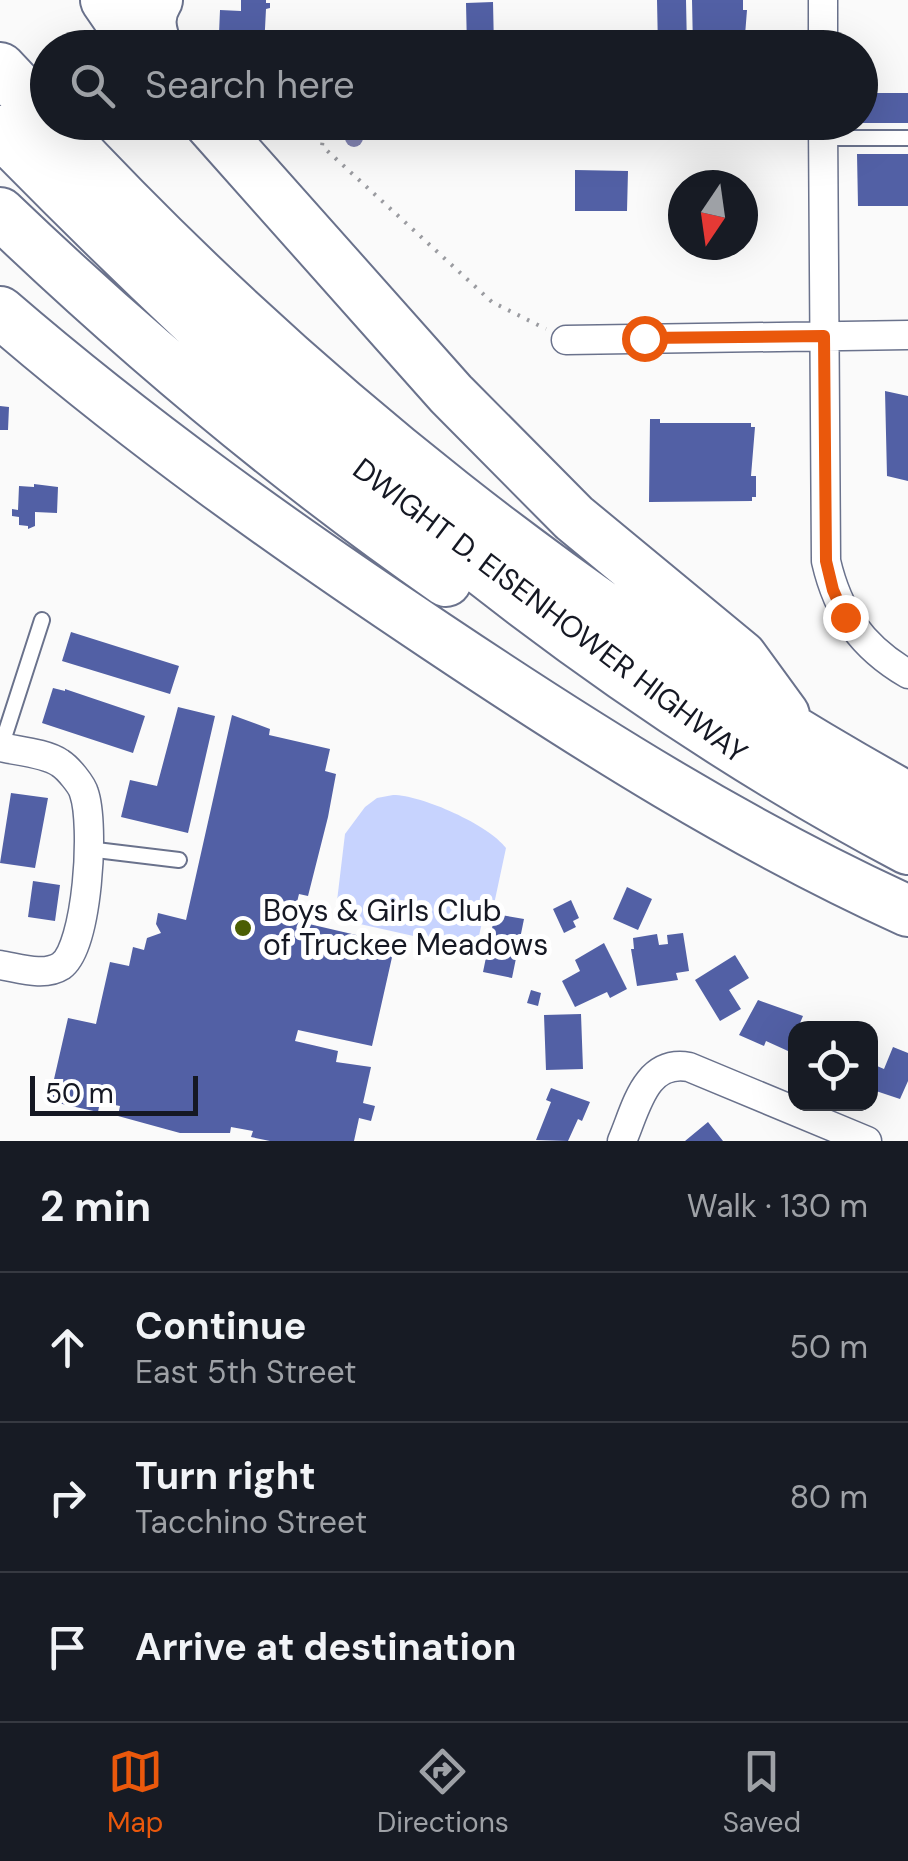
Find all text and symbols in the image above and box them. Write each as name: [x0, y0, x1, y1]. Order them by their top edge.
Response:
search box: [30, 30, 878, 140]
icon: search: [65, 58, 120, 113]
text: Search here: [145, 60, 355, 110]
north arrow: [668, 170, 758, 260]
route start: [622, 316, 668, 362]
street label: DWIGHT D. EISENHOWER HIGHWAY: [345, 449, 755, 772]
route end: [823, 595, 869, 641]
place label: Boys & Girls Club of Truckee Meadows: [263, 891, 548, 964]
marker: Boys & Girls Club of Truckee Meadows: [232, 917, 254, 939]
map controls: [788, 1021, 878, 1111]
button: locate: [788, 1021, 878, 1111]
scale bar: [30, 1071, 198, 1116]
text: 50 m: [45, 1075, 114, 1112]
text: 2 min: [40, 1179, 151, 1234]
text: Walk · 130 m: [687, 1185, 868, 1227]
text: Continue: [135, 1301, 306, 1351]
icon: ahead: [40, 1320, 95, 1375]
text: 50 m: [790, 1326, 868, 1368]
text: East 5th Street: [135, 1351, 357, 1393]
text: Turn right: [135, 1451, 316, 1501]
icon: right: [40, 1470, 95, 1525]
text: 80 m: [790, 1476, 868, 1518]
text: Tacchino Street: [135, 1501, 367, 1543]
icon: arrive: [40, 1620, 95, 1675]
text: Arrive at destination: [135, 1622, 517, 1672]
tab: Map: [107, 1744, 163, 1841]
tab: Directions: [377, 1744, 509, 1841]
tab: Saved: [723, 1744, 801, 1841]

